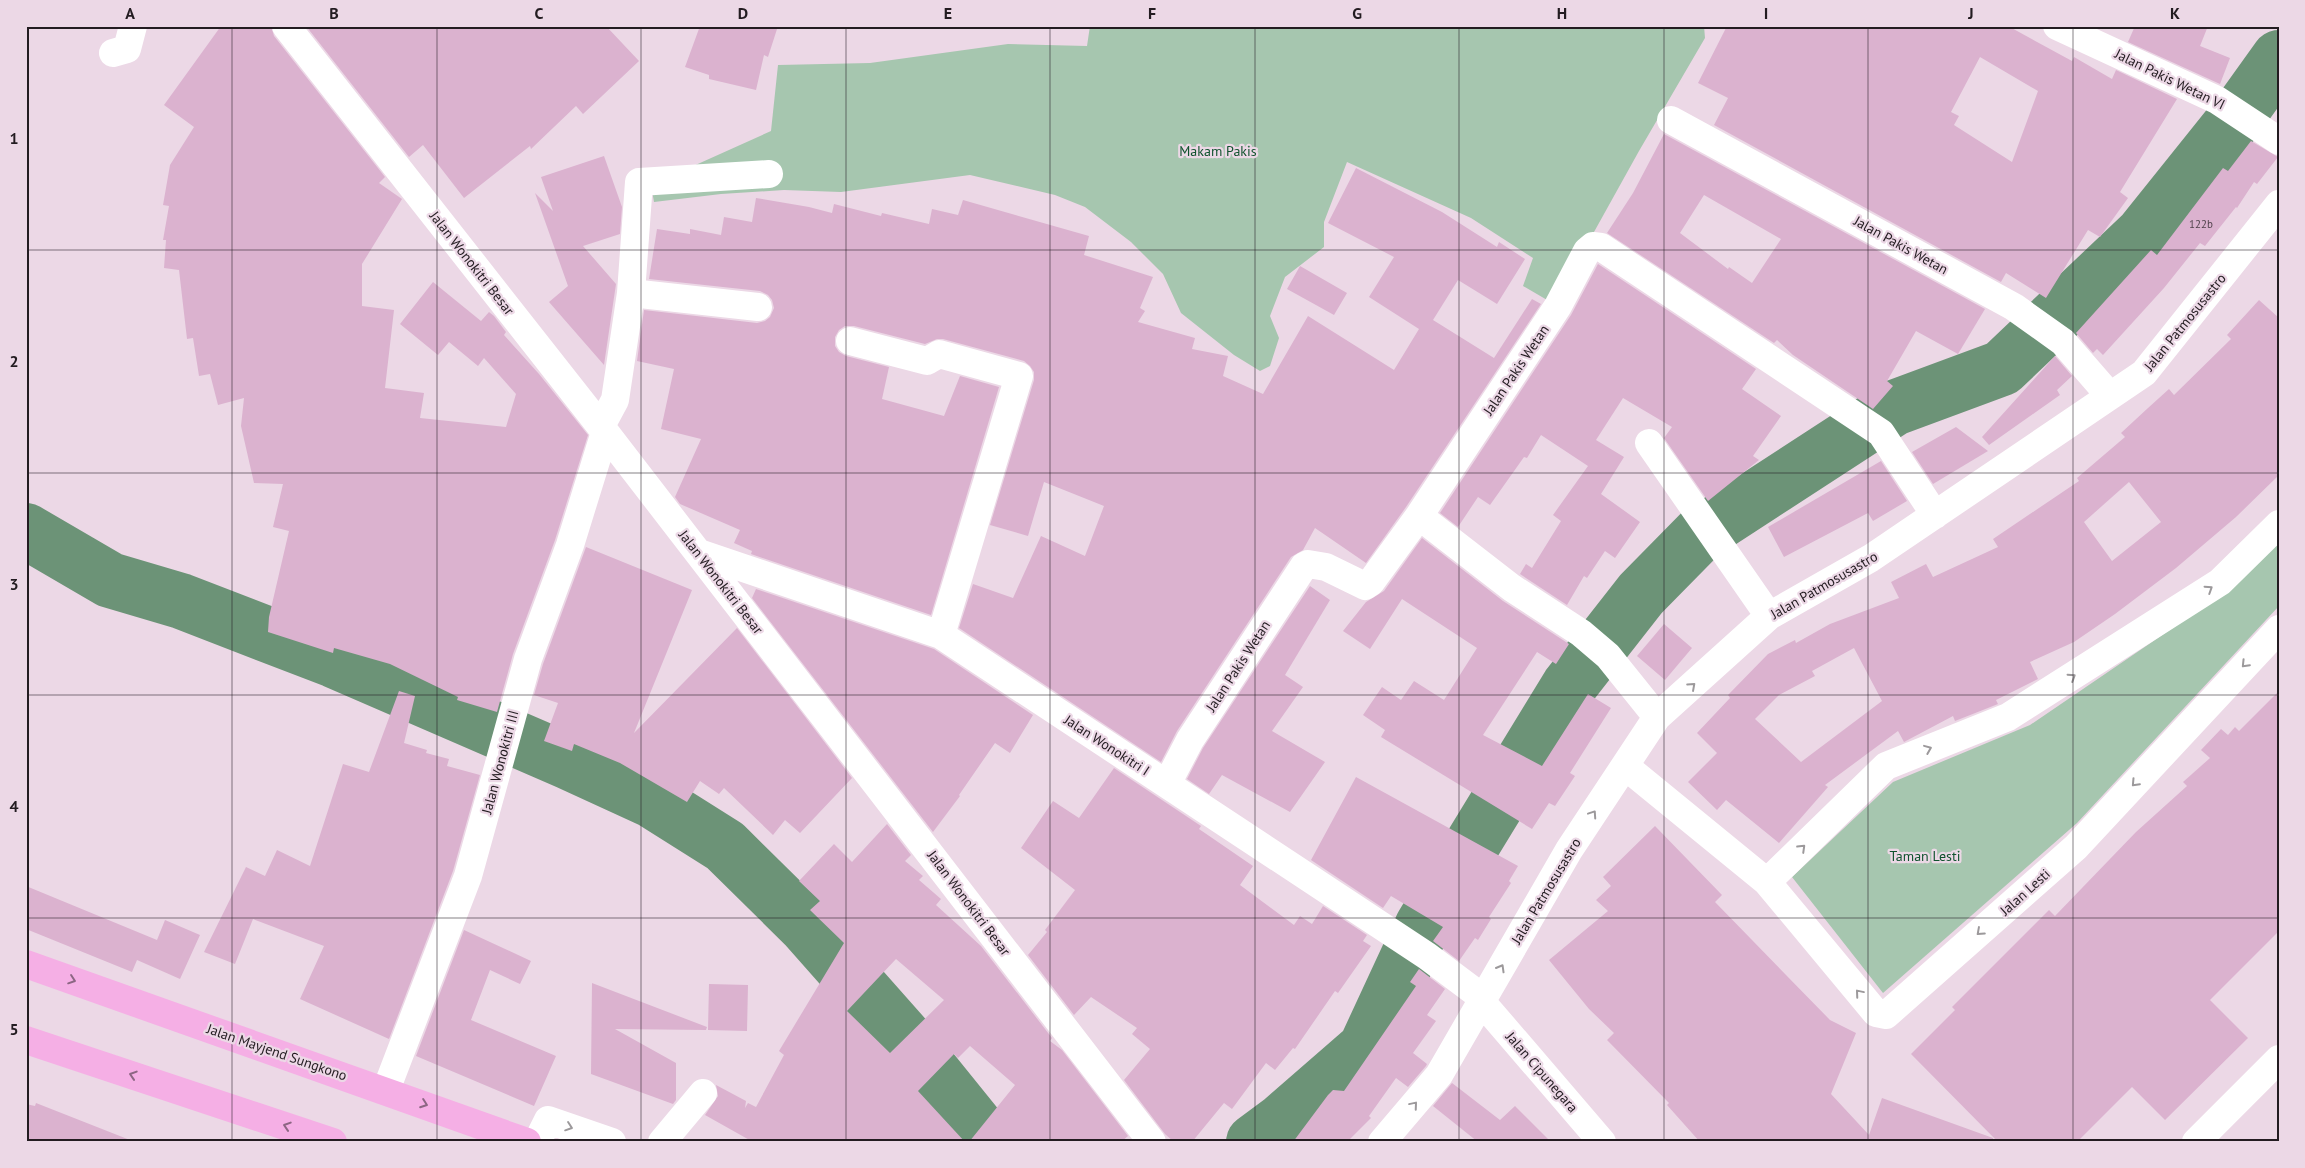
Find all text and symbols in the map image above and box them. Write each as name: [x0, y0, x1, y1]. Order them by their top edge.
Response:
text: A: [125, 3, 135, 23]
text: B: [329, 3, 339, 23]
text: C: [535, 3, 544, 23]
text: D: [738, 3, 748, 23]
text: E: [944, 3, 952, 23]
text: F: [1148, 3, 1156, 23]
text: G: [1352, 3, 1362, 23]
text: H: [1557, 3, 1567, 23]
text: I: [1764, 3, 1768, 23]
text: J: [1967, 3, 1974, 23]
text: K: [2170, 3, 2180, 23]
street label: Jalan Pakis Wetan VI: [2111, 44, 2228, 113]
text: 1: [9, 128, 19, 148]
park label: Makam Pakis: [1179, 142, 1257, 160]
street label: Jalan Wonokitri Besar: [425, 207, 518, 319]
street label: Jalan Pakis Wetan: [1850, 211, 1951, 278]
house number: 122b: [2189, 217, 2213, 231]
street label: Jalan Patmosusastro: [2139, 270, 2230, 375]
street label: Jalan Pakis Wetan: [1479, 321, 1553, 419]
text: 2: [9, 351, 19, 371]
street label: Jalan Wonokitri Besar: [674, 526, 767, 638]
street label: Jalan Patmosusastro: [1766, 547, 1881, 623]
text: 3: [9, 574, 19, 594]
one-way arrow: [2204, 586, 2213, 595]
street label: Jalan Pakis Wetan: [1201, 617, 1274, 716]
one-way arrow: [2242, 658, 2251, 667]
one-way arrow: [2067, 673, 2076, 683]
one-way arrow: [1686, 683, 1695, 692]
street label: Jalan Wonokitri III: [477, 708, 522, 817]
street label: Jalan Wonokitri I: [1060, 710, 1153, 779]
one-way arrow: [1923, 745, 1932, 756]
one-way arrow: [2131, 777, 2140, 786]
text: 4: [9, 796, 19, 816]
one-way arrow: [1587, 810, 1596, 819]
street label: Jalan Patmosusastro: [1507, 835, 1585, 948]
one-way arrow: [1796, 845, 1805, 854]
street label: Jalan Wonokitri Besar: [923, 846, 1015, 959]
park label: Taman Lesti: [1890, 847, 1960, 865]
street label: Jalan Lesti: [1995, 865, 2054, 920]
one-way arrow: [1977, 926, 1986, 935]
one-way arrow: [1494, 964, 1504, 973]
one-way arrow: [68, 974, 76, 984]
one-way arrow: [1855, 989, 1864, 998]
text: 5: [9, 1019, 19, 1039]
street label: Jalan Mayjend Sungkono: [204, 1019, 349, 1084]
street label: Jalan Cipunegara: [1501, 1027, 1582, 1116]
one-way arrow: [129, 1071, 138, 1081]
one-way arrow: [419, 1098, 427, 1108]
one-way arrow: [1408, 1101, 1417, 1110]
one-way arrow: [564, 1121, 572, 1131]
one-way arrow: [283, 1122, 292, 1132]

